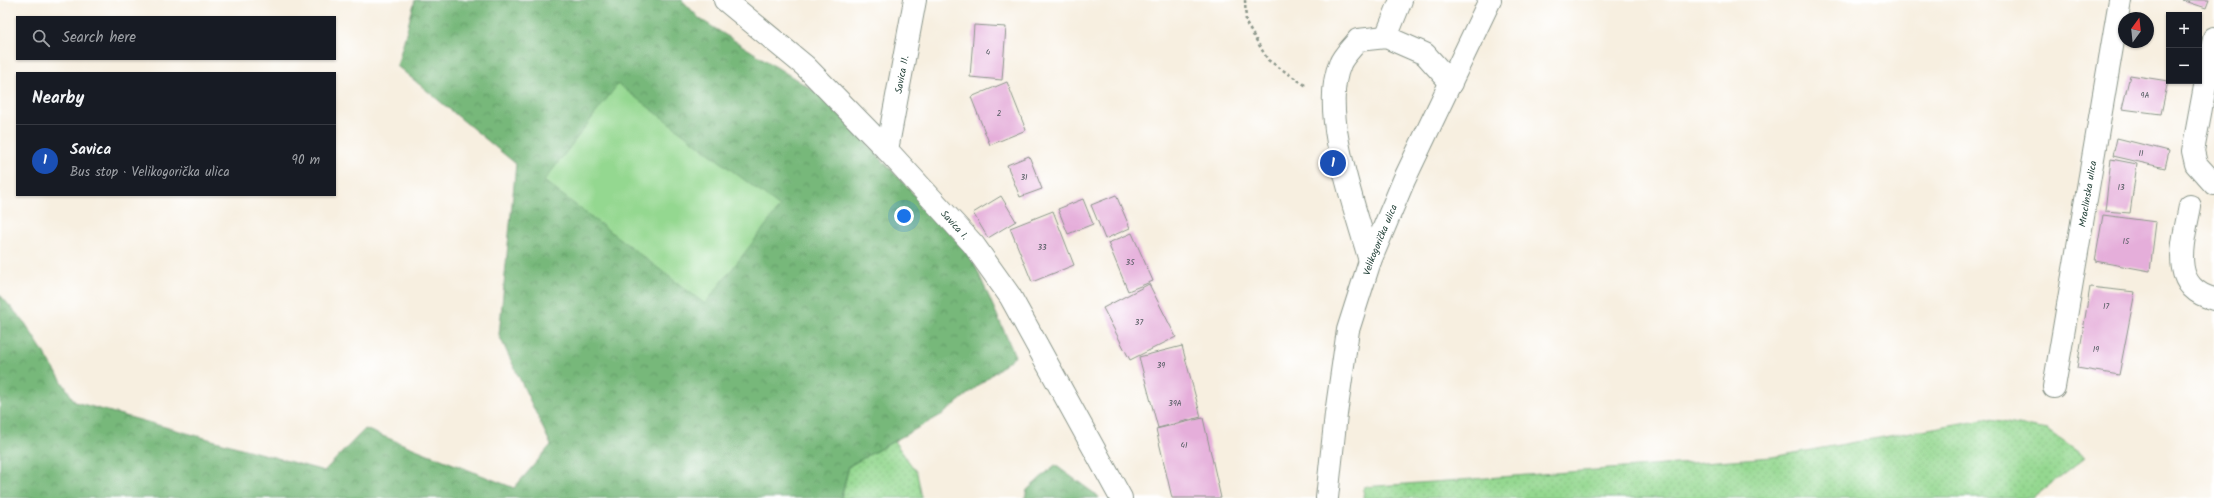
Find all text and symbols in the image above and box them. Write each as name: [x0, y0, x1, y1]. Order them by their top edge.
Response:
north arrow: [2118, 12, 2154, 48]
map controls: [2166, 12, 2202, 84]
button: +: [2166, 12, 2202, 48]
search box: [16, 16, 336, 60]
text: Search here: [62, 26, 136, 50]
icon: search: [30, 27, 52, 49]
house number: 4: [986, 46, 991, 59]
button: −: [2166, 48, 2202, 84]
street label: Savica II.: [891, 54, 914, 95]
text: Nearby: [32, 85, 84, 112]
house number: 9A: [2141, 89, 2150, 102]
house number: 2: [997, 107, 1002, 120]
text: Savica: [70, 138, 111, 162]
house number: 11: [2138, 147, 2144, 160]
pin: 1: [1320, 148, 1346, 178]
text: 1: [43, 150, 47, 171]
text: 90 m: [292, 150, 320, 171]
street label: Mraclinska ulica: [2074, 159, 2102, 228]
text: Bus stop · Velikogorička ulica: [70, 162, 230, 183]
house number: 31: [1020, 171, 1028, 184]
house number: 13: [2117, 181, 2125, 194]
street label: Velikogorička ulica: [1359, 202, 1402, 278]
your location: [894, 206, 914, 226]
street label: Savica I.: [937, 207, 972, 244]
house number: 15: [2123, 235, 2130, 248]
house number: 33: [1037, 241, 1047, 254]
house number: 35: [1126, 256, 1135, 269]
house number: 17: [2103, 300, 2109, 313]
house number: 37: [1135, 316, 1143, 329]
house number: 19: [2093, 343, 2099, 356]
house number: 39: [1157, 359, 1165, 372]
house number: 39A: [1168, 397, 1182, 410]
house number: 41: [1181, 439, 1188, 452]

